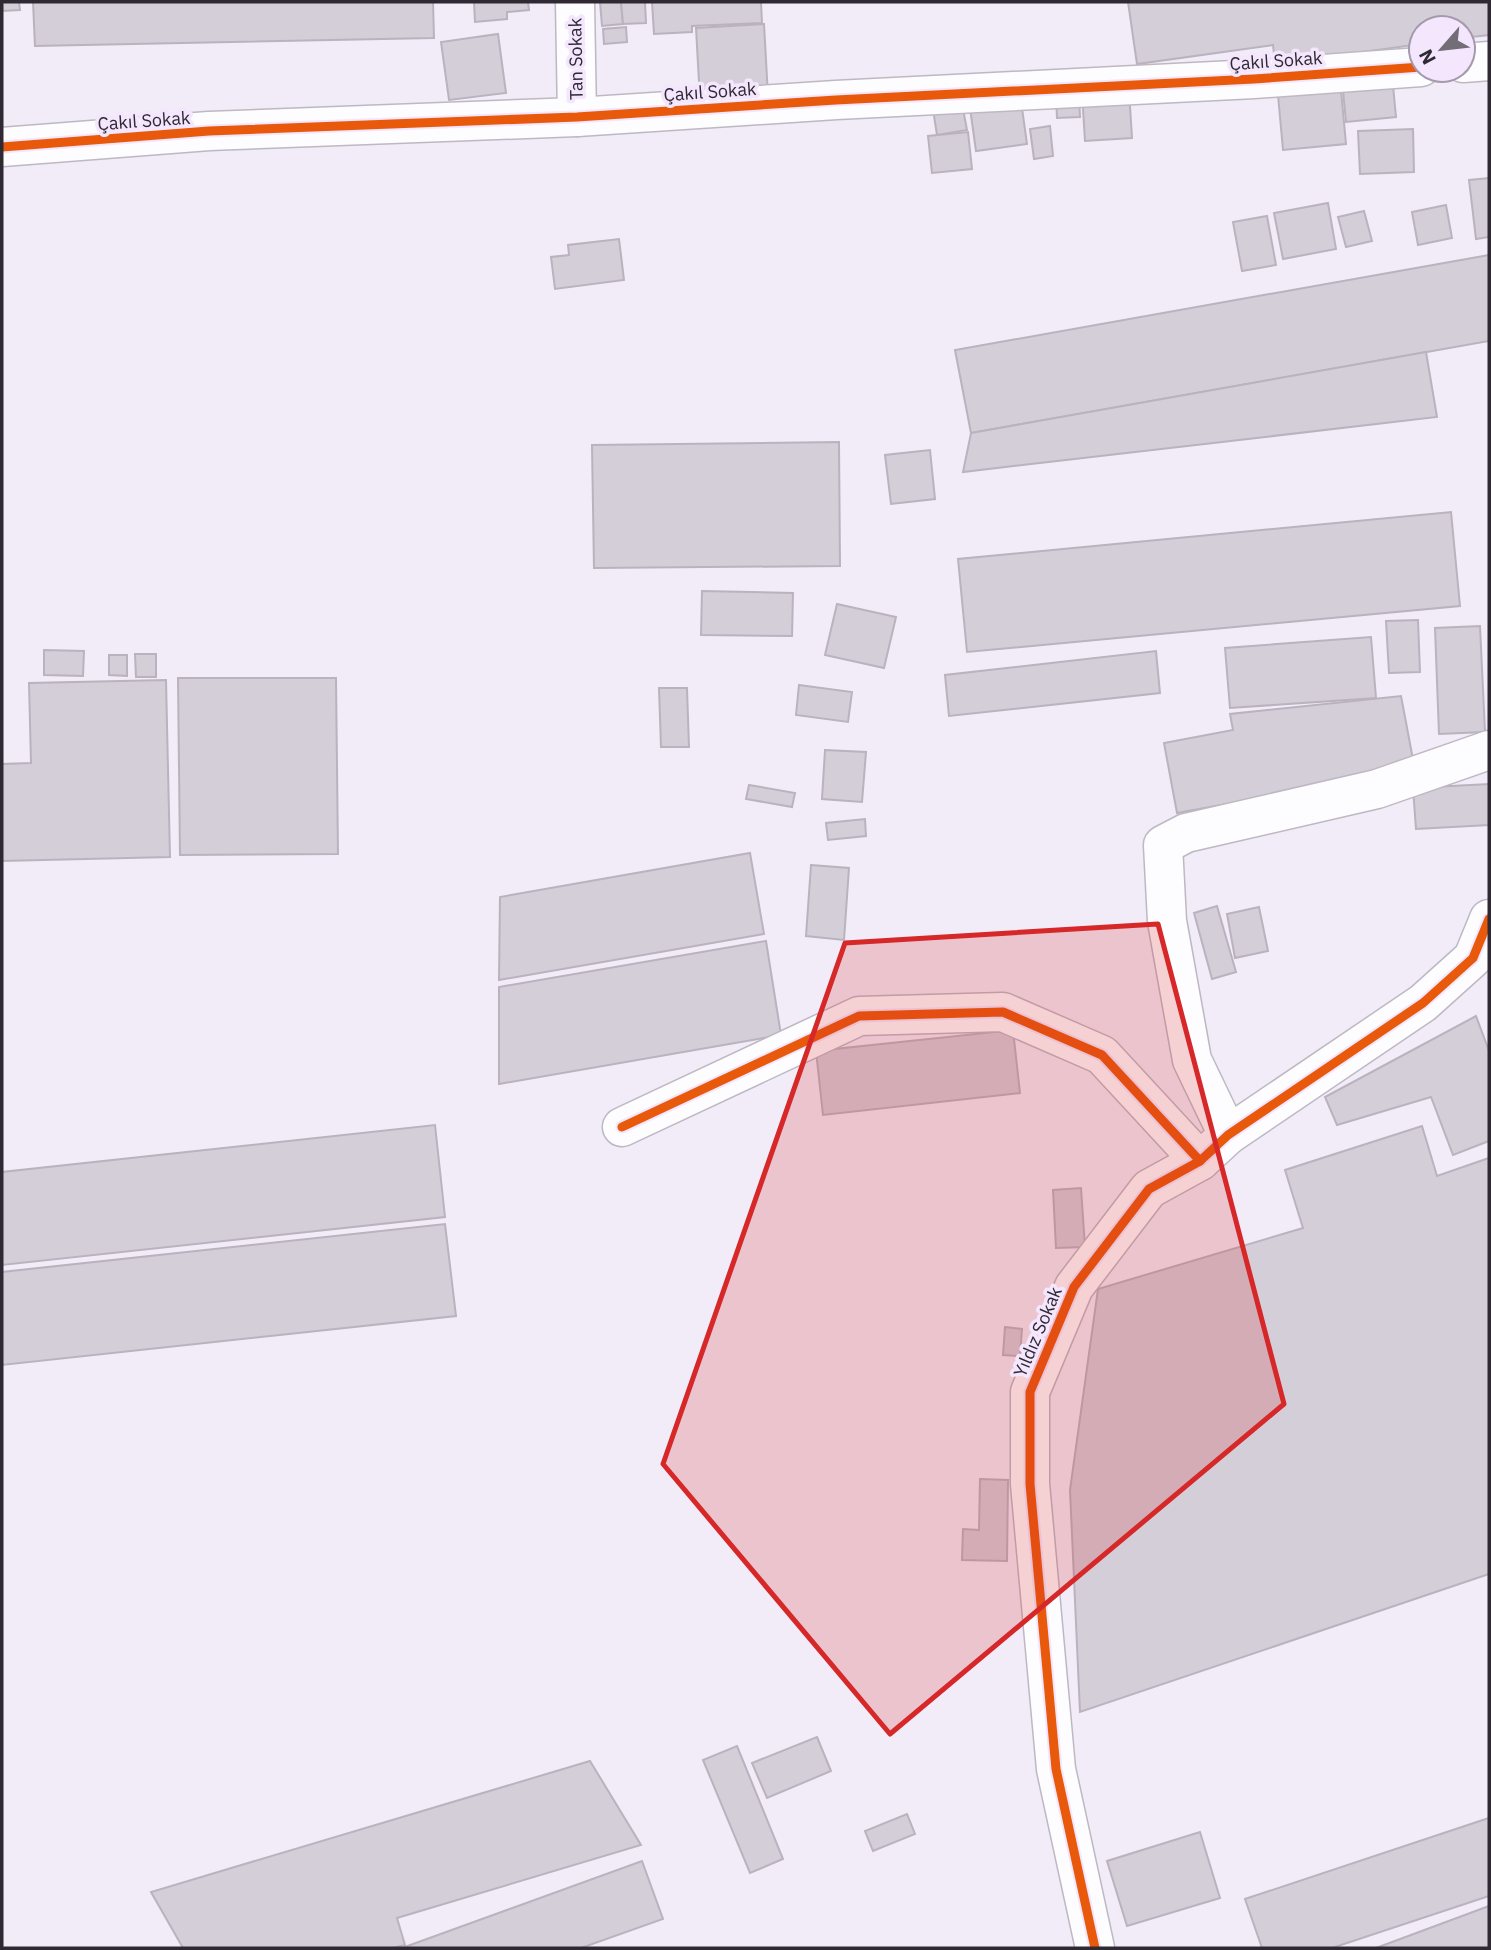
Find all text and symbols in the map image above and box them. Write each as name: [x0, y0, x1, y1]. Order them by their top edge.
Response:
north arrow: [1407, 14, 1477, 84]
street label: Tan Sokak: [563, 17, 588, 100]
text: N: [1413, 45, 1441, 69]
street label: Çakıl Sokak: [1229, 46, 1324, 75]
street label: Çakıl Sokak: [663, 77, 758, 106]
street label: Çakıl Sokak: [97, 106, 192, 135]
street label: Yıldız Sokak: [1008, 1283, 1067, 1380]

